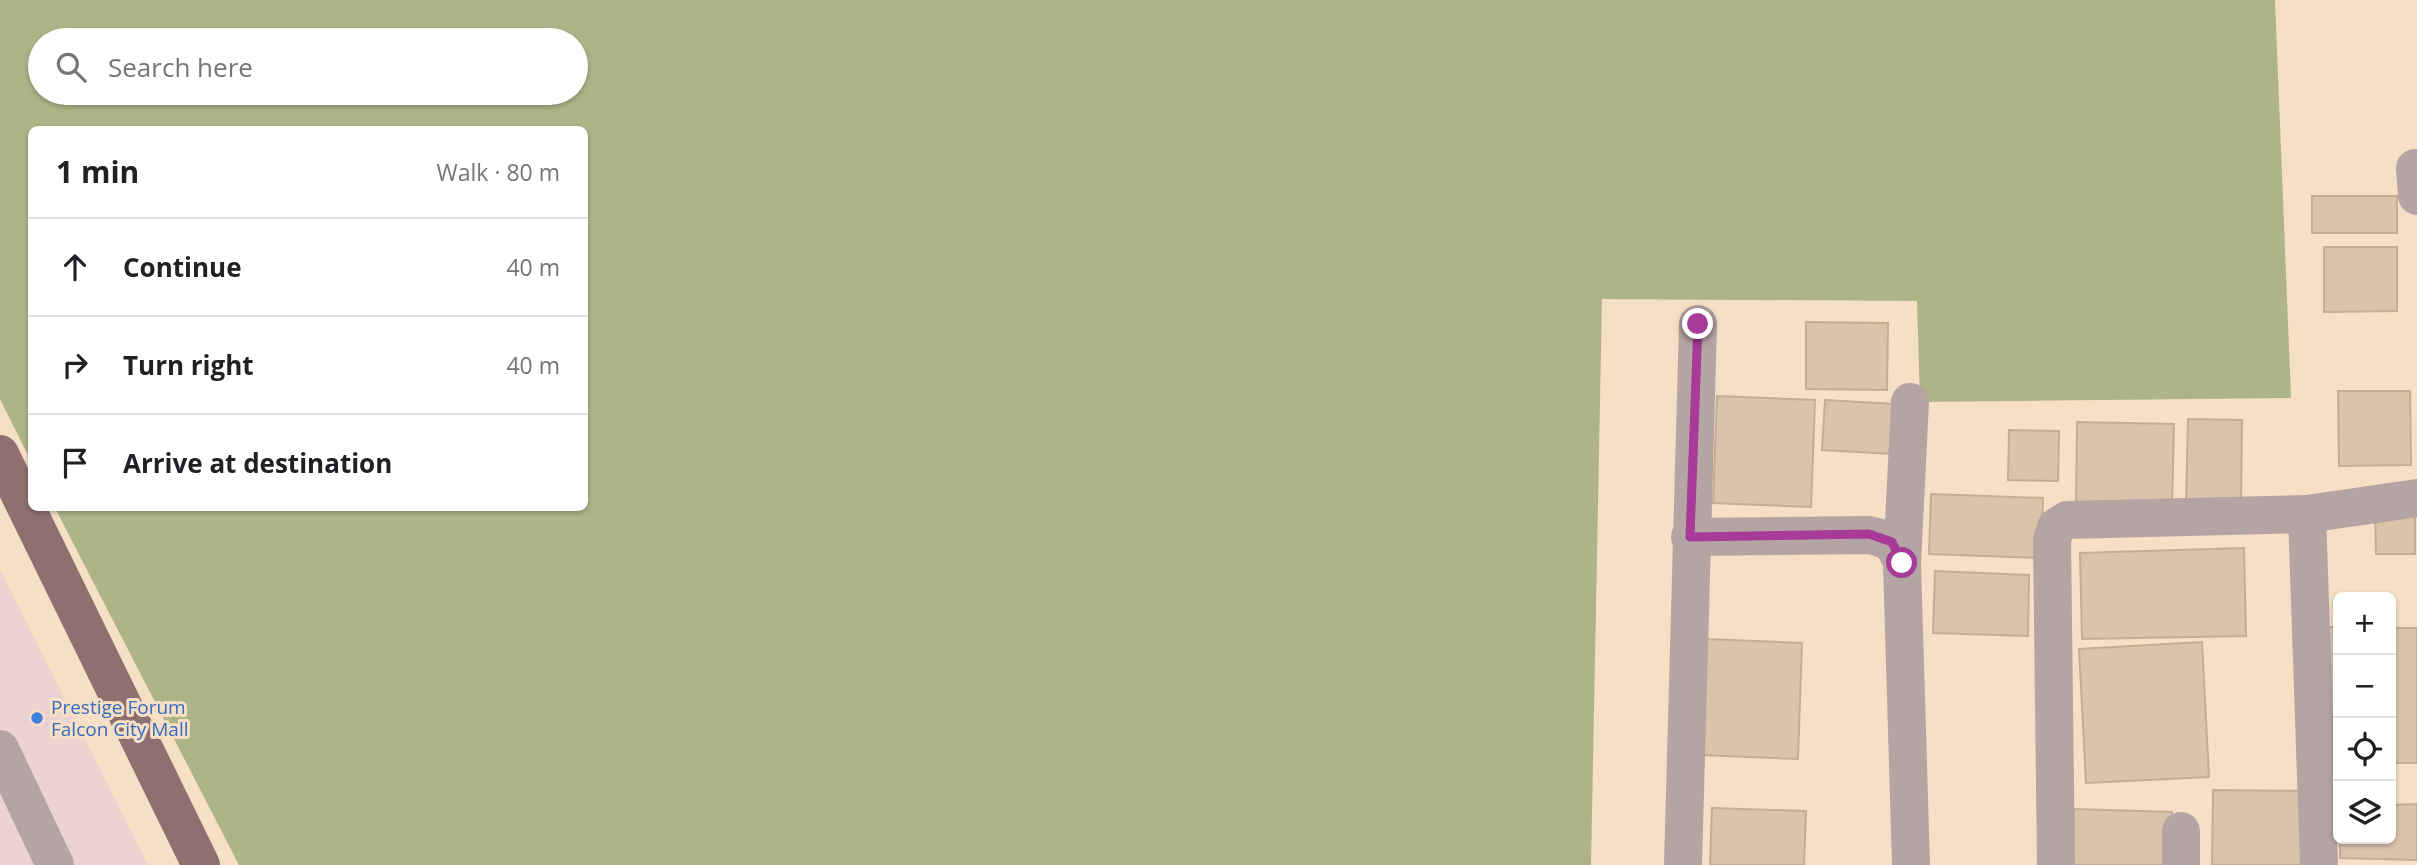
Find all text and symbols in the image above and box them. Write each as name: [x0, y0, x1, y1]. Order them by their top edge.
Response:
search box: [28, 28, 588, 105]
icon: search: [52, 48, 90, 86]
text: Search here: [108, 49, 253, 85]
text: 1 min: [56, 151, 139, 192]
text: Walk · 80 m: [437, 156, 560, 188]
icon: ahead: [56, 248, 94, 286]
text: Continue: [123, 249, 242, 285]
text: 40 m: [506, 251, 560, 283]
route end: [1682, 308, 1713, 339]
icon: right: [56, 346, 94, 384]
text: Turn right: [123, 347, 254, 383]
text: 40 m: [506, 349, 560, 381]
icon: arrive: [56, 444, 94, 482]
text: Arrive at destination: [123, 445, 392, 481]
route start: [1886, 547, 1917, 578]
map controls: [2333, 592, 2396, 844]
button: +: [2333, 592, 2396, 655]
button: −: [2333, 655, 2396, 718]
place label: Prestige Forum Falcon City Mall: [51, 694, 189, 742]
marker: Prestige Forum Falcon City Mall: [29, 710, 45, 726]
button: locate: [2333, 718, 2396, 781]
button: layers: [2333, 781, 2396, 844]

